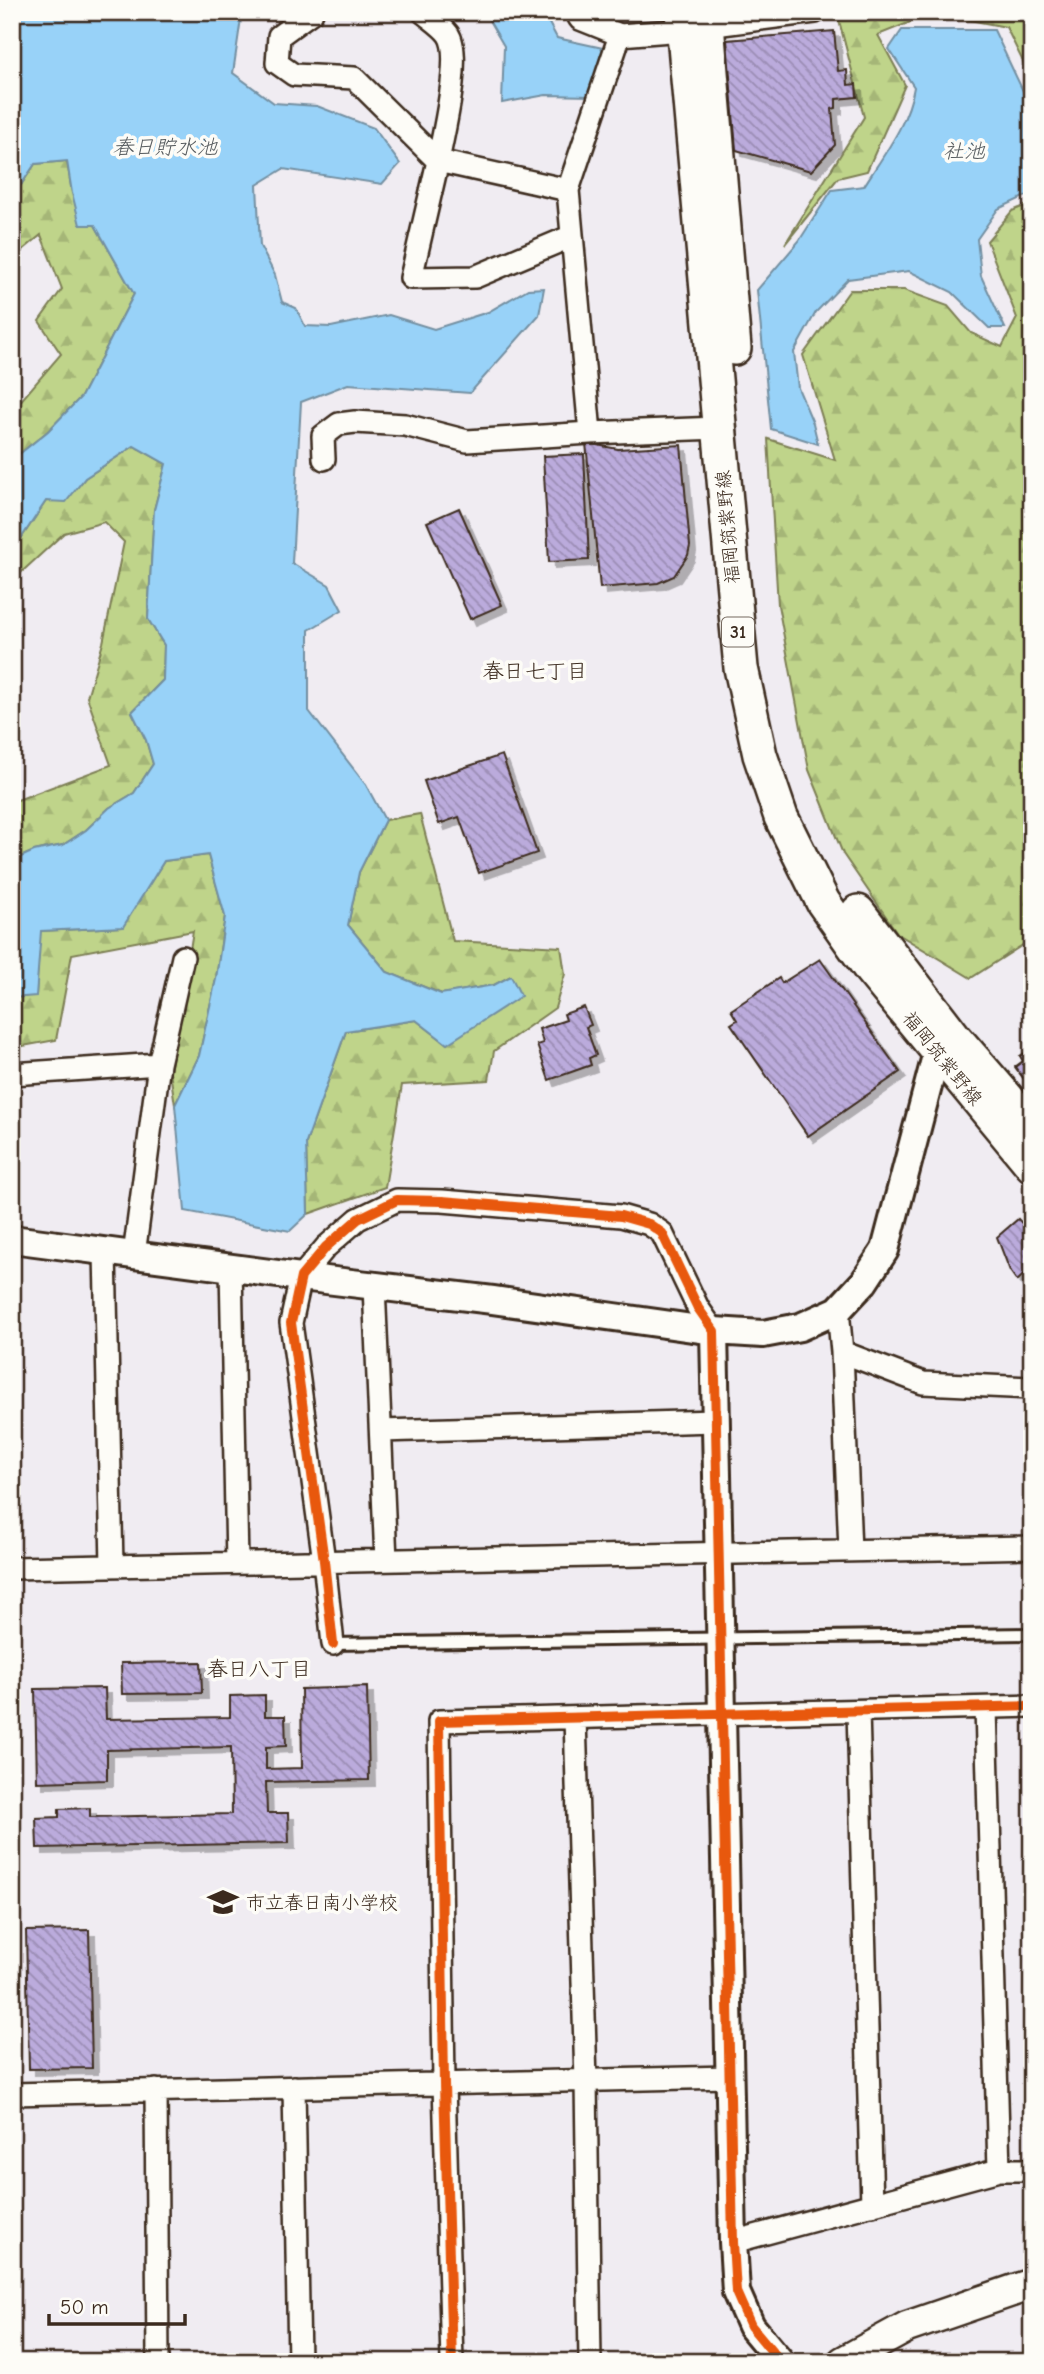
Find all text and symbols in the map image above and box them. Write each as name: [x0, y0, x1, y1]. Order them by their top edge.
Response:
water label: 春日貯水池: [113, 135, 218, 159]
water label: 社池: [943, 139, 986, 163]
street label: 福岡筑紫野線: [712, 469, 744, 585]
road number: 31: [722, 618, 754, 646]
district label: 春日七丁目: [483, 659, 588, 683]
street label: 福岡筑紫野線: [898, 1007, 987, 1110]
district label: 春日八丁目: [207, 1657, 312, 1681]
school or university icon: 市立春日南小学校: [206, 1885, 240, 1919]
place label: 市立春日南小学校: [246, 1892, 398, 1914]
scale bar: [49, 2283, 186, 2327]
text: 50 m: [60, 2295, 109, 2319]

